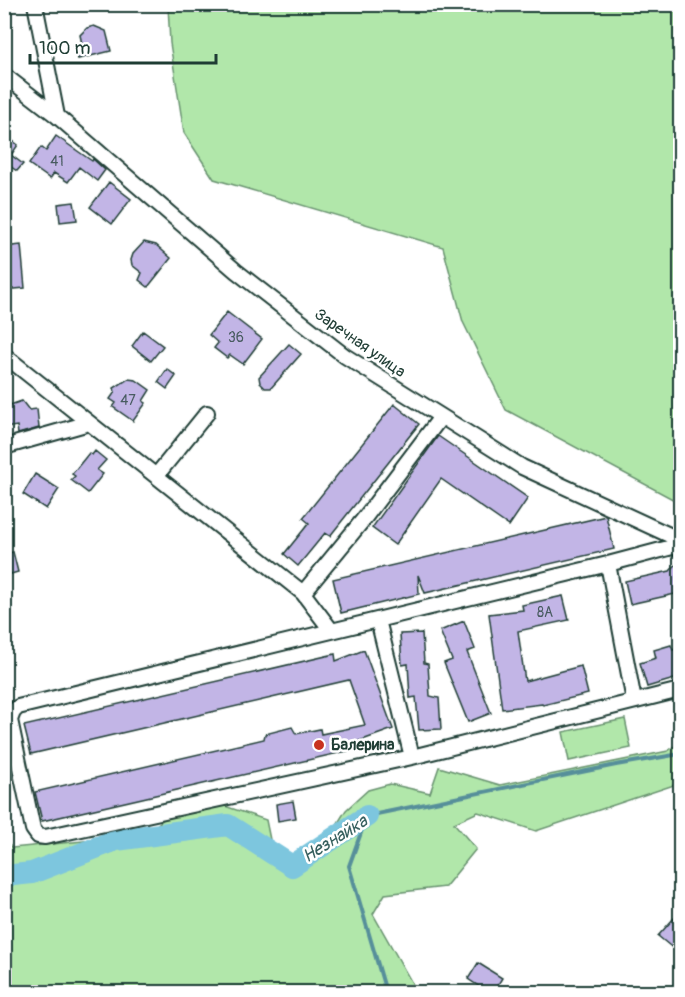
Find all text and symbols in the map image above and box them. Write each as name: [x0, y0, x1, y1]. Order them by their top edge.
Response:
scale bar: [30, 27, 216, 65]
text: 100 m: [39, 37, 91, 60]
house number: 41: [50, 153, 64, 170]
street label: Заречная улица: [311, 304, 409, 382]
house number: 36: [228, 329, 244, 346]
house number: 47: [120, 392, 136, 409]
house number: 8А: [537, 604, 553, 621]
place label: Балерина: [331, 735, 395, 755]
marker: Балерина: [312, 738, 326, 752]
water label: Незнайка: [298, 809, 373, 868]

